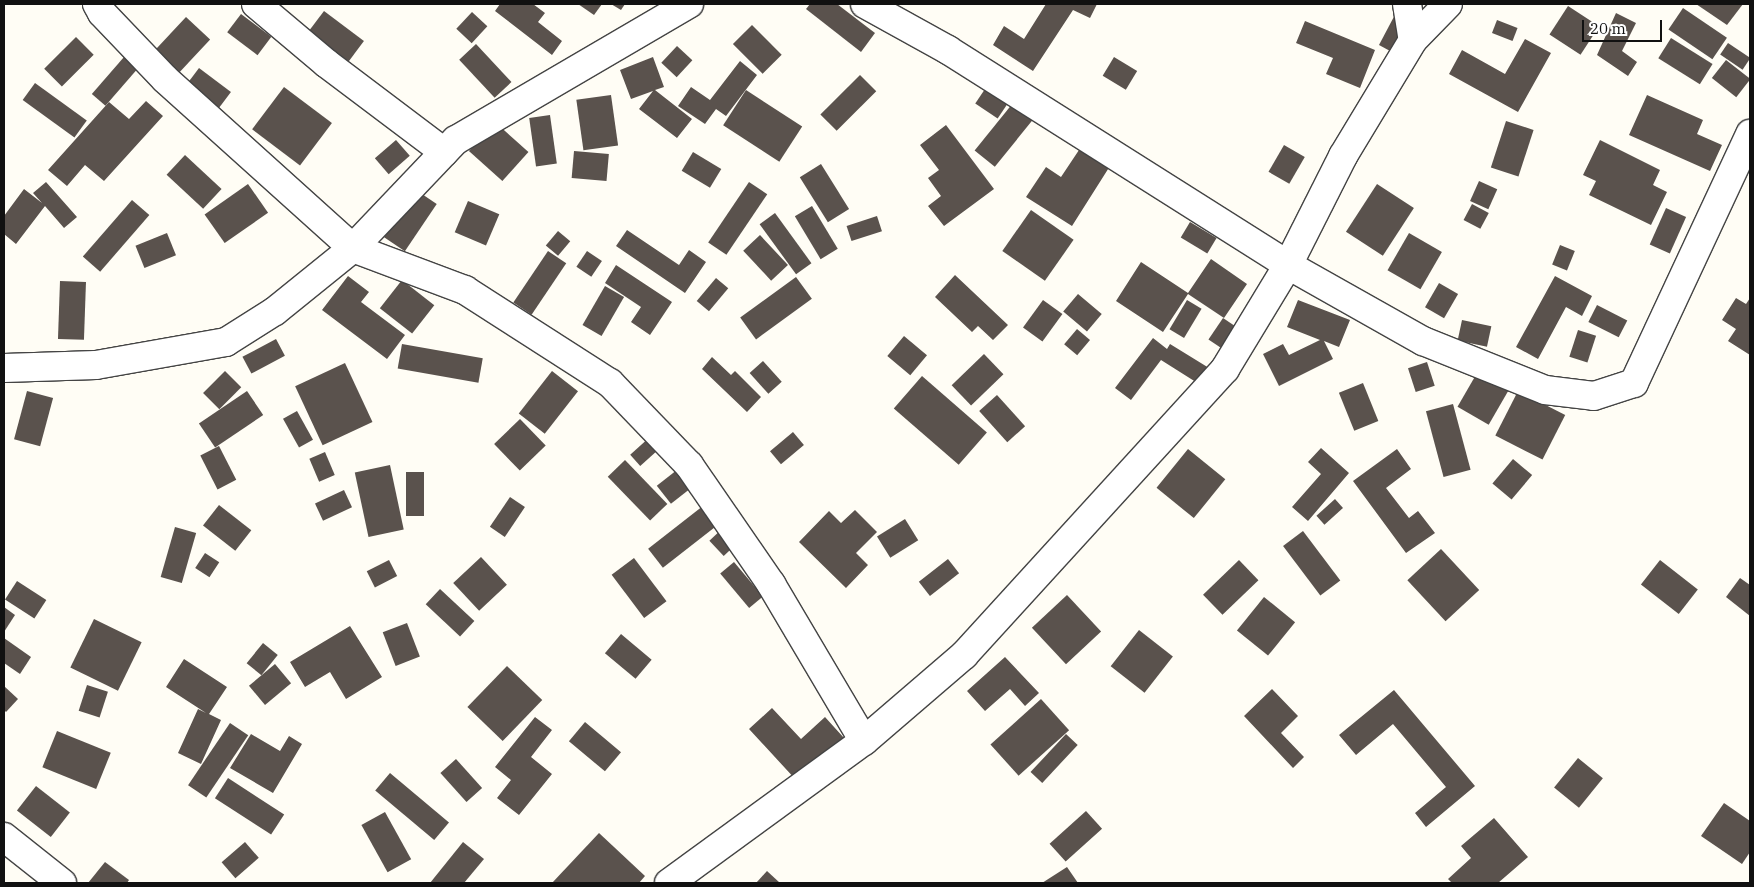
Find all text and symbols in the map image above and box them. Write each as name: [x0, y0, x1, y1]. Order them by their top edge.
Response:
scale bar: [1584, 10, 1664, 42]
text: 20 m: [1590, 19, 1626, 38]

